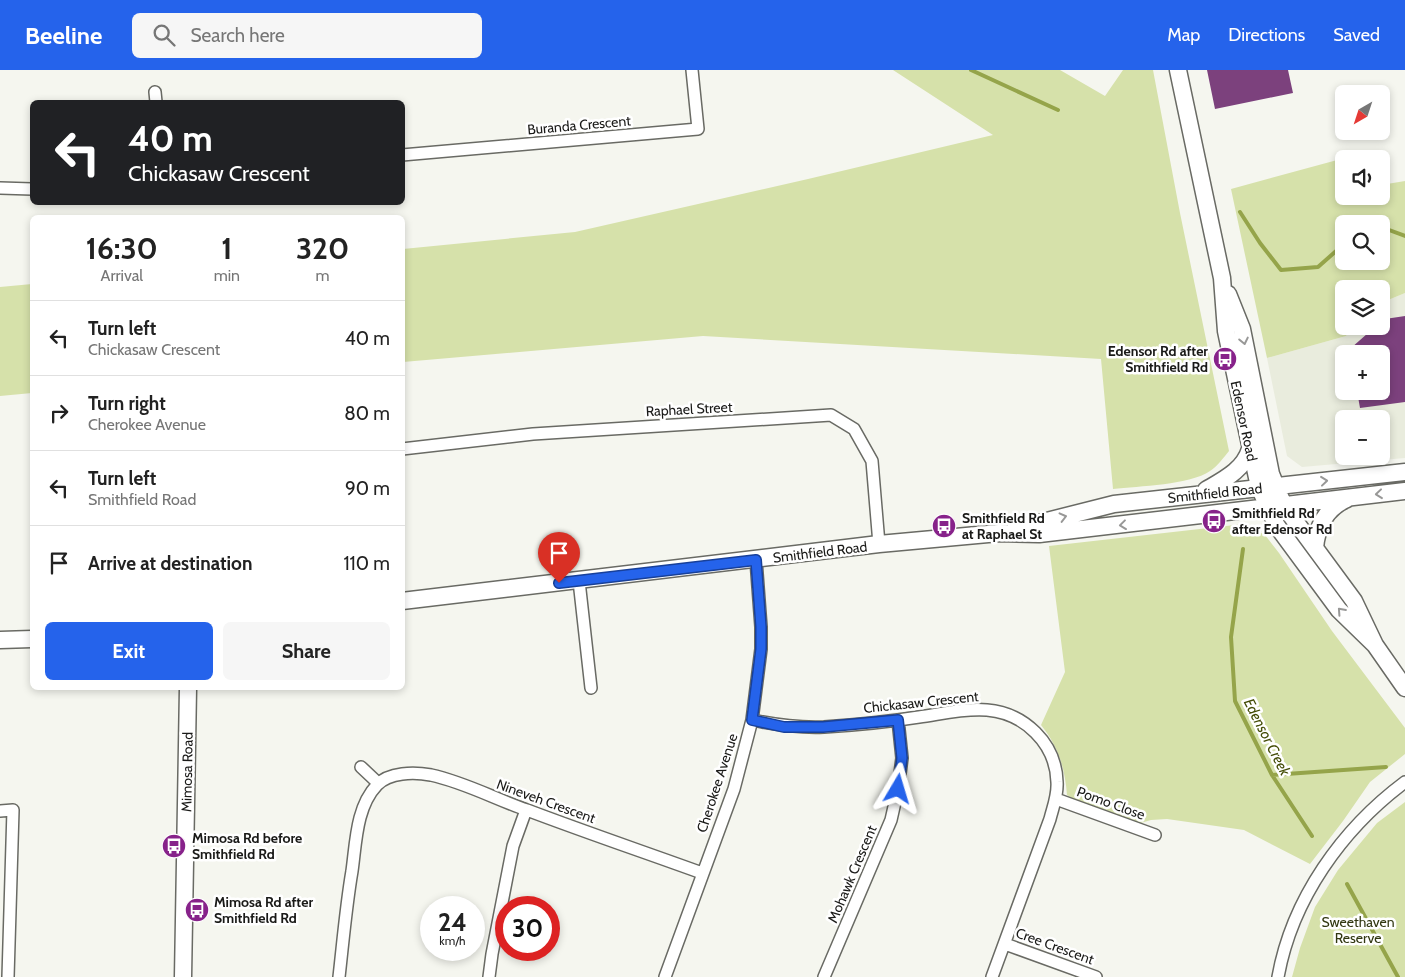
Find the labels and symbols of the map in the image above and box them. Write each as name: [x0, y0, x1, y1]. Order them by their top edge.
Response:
north arrow: [1335, 85, 1390, 140]
street label: Buranda Crescent: [527, 111, 632, 138]
one-way arrow: [1238, 336, 1249, 345]
place label: Edensor Rd after Smithfield Rd: [1108, 342, 1208, 376]
bus stop icon: Edensor Rd after Smithfield Rd: [1212, 346, 1238, 372]
street label: Edensor Road: [1227, 379, 1261, 463]
street label: Raphael Street: [645, 398, 733, 420]
one-way arrow: [1320, 476, 1328, 487]
street label: Smithfield Road: [1167, 479, 1263, 507]
one-way arrow: [1375, 488, 1383, 499]
place label: Smithfield Rd after Edensor Rd: [1232, 504, 1332, 538]
bus stop icon: Smithfield Rd after Edensor Rd: [1201, 508, 1227, 534]
place label: Smithfield Rd at Raphael St: [962, 509, 1045, 543]
one-way arrow: [1058, 512, 1067, 523]
bus stop icon: Smithfield Rd at Raphael St: [931, 513, 957, 539]
one-way arrow: [1119, 519, 1127, 530]
pin: [538, 532, 580, 583]
street label: Smithfield Road: [772, 537, 868, 567]
one-way arrow: [1337, 607, 1346, 616]
street label: Chickasaw Crescent: [863, 687, 980, 717]
water label: Edensor Creek: [1240, 695, 1294, 779]
street label: Cherokee Avenue: [692, 731, 742, 835]
street label: Mimosa Road: [177, 732, 197, 812]
position arrow: [871, 762, 923, 814]
street label: Nineveh Crescent: [494, 775, 598, 827]
street label: Pomo Close: [1074, 782, 1148, 824]
street label: Mohawk Crescent: [823, 822, 881, 925]
place label: Mimosa Rd before Smithfield Rd: [192, 829, 302, 863]
bus stop icon: Mimosa Rd before Smithfield Rd: [161, 833, 187, 859]
place label: Mimosa Rd after Smithfield Rd: [214, 893, 313, 927]
speed limit sign: 30: [495, 896, 560, 961]
bus stop icon: Mimosa Rd after Smithfield Rd: [184, 897, 210, 923]
park label: Sweethaven Reserve: [1322, 913, 1395, 947]
street label: Cree Crescent: [1013, 924, 1097, 969]

